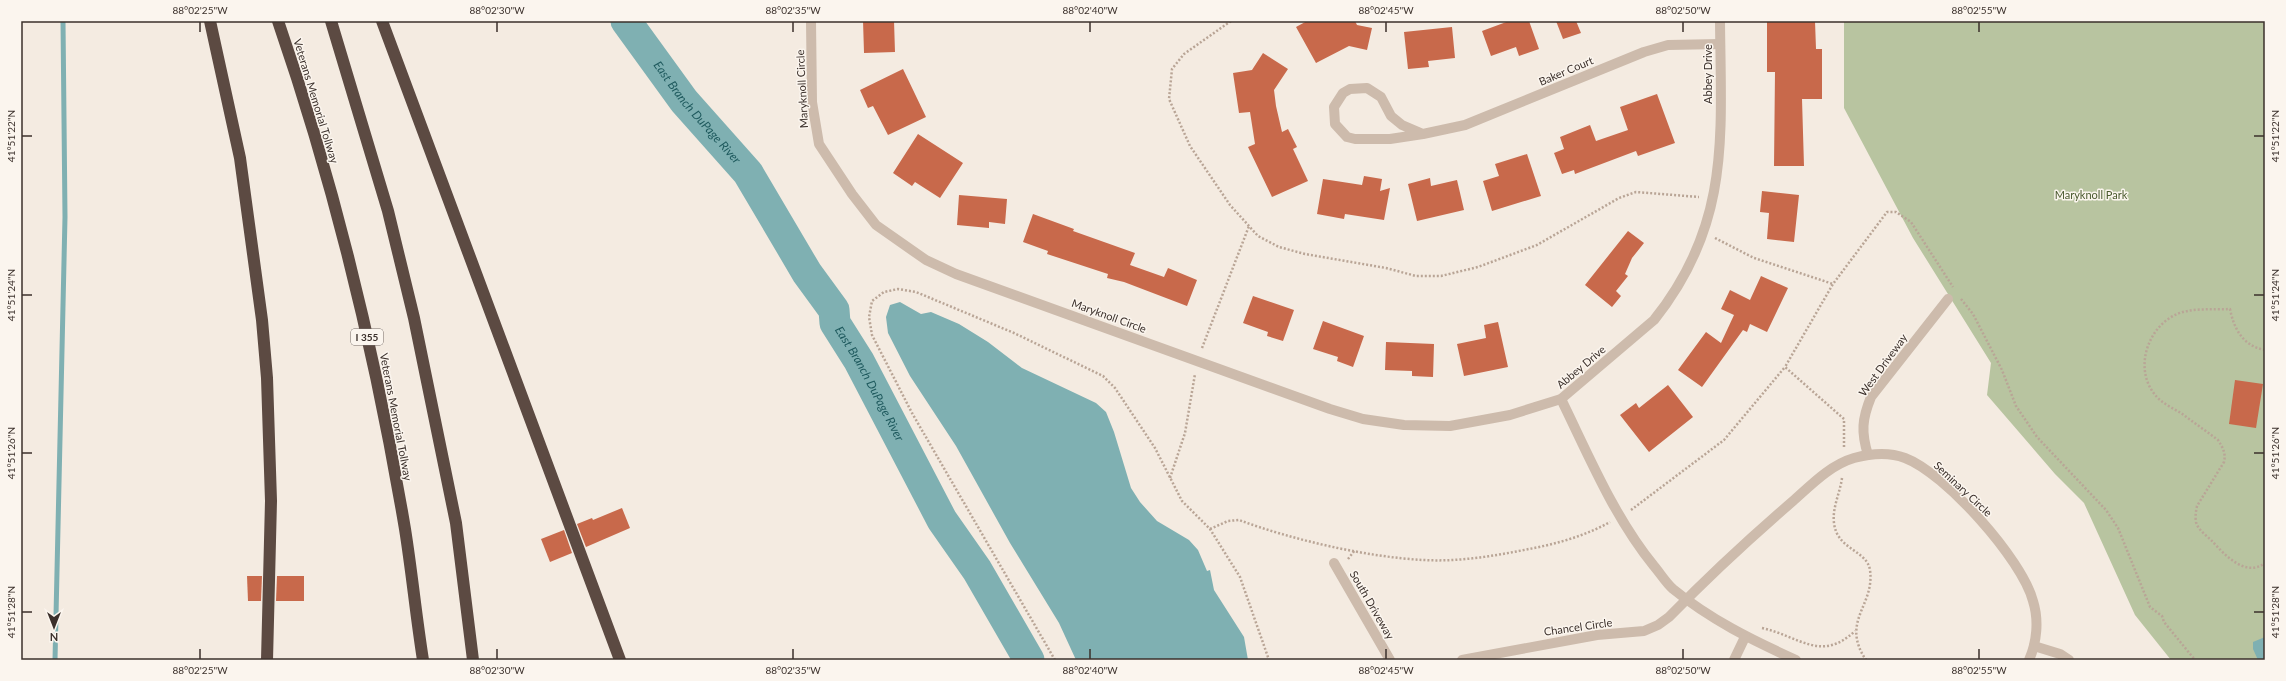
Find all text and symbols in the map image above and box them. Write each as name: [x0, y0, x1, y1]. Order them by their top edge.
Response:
text: 88°02'25"W: [172, 4, 228, 16]
text: 88°02'30"W: [469, 4, 525, 16]
text: 88°02'35"W: [765, 4, 821, 16]
text: 88°02'40"W: [1062, 4, 1118, 16]
text: 88°02'45"W: [1358, 4, 1414, 16]
text: 88°02'50"W: [1655, 4, 1711, 16]
text: 88°02'55"W: [1951, 4, 2007, 16]
street label: Veterans Memorial Tollway: [291, 37, 342, 165]
street label: Abbey Drive: [1701, 44, 1714, 104]
street label: Maryknoll Circle: [793, 49, 810, 129]
street label: Baker Court: [1537, 53, 1595, 88]
water label: East Branch DuPage River: [651, 58, 745, 167]
text: 41°51'22"N: [5, 110, 17, 162]
text: 41°51'22"N: [2269, 110, 2281, 162]
park label: Maryknoll Park: [2055, 188, 2128, 201]
text: 41°51'24"N: [5, 269, 17, 321]
text: 41°51'24"N: [2269, 269, 2281, 321]
street label: Maryknoll Circle: [1070, 296, 1148, 335]
water label: East Branch DuPage River: [832, 323, 908, 444]
road number: I 355: [351, 329, 383, 345]
street label: West Driveway: [1856, 331, 1910, 398]
street label: Abbey Drive: [1554, 342, 1608, 391]
street label: Veterans Memorial Tollway: [378, 352, 415, 482]
text: 41°51'26"N: [5, 427, 17, 479]
text: 41°51'26"N: [2269, 427, 2281, 479]
street label: Seminary Circle: [1932, 458, 1995, 519]
street label: South Driveway: [1348, 568, 1397, 642]
text: 41°51'28"N: [5, 586, 17, 638]
text: 41°51'28"N: [2269, 586, 2281, 638]
north arrow: [34, 607, 74, 647]
street label: Chancel Circle: [1543, 615, 1613, 638]
text: N: [50, 631, 58, 644]
text: 88°02'25"W: [172, 664, 228, 676]
text: 88°02'30"W: [469, 664, 525, 676]
text: 88°02'35"W: [765, 664, 821, 676]
text: 88°02'40"W: [1062, 664, 1118, 676]
text: 88°02'45"W: [1358, 664, 1414, 676]
text: 88°02'50"W: [1655, 664, 1711, 676]
text: 88°02'55"W: [1951, 664, 2007, 676]

